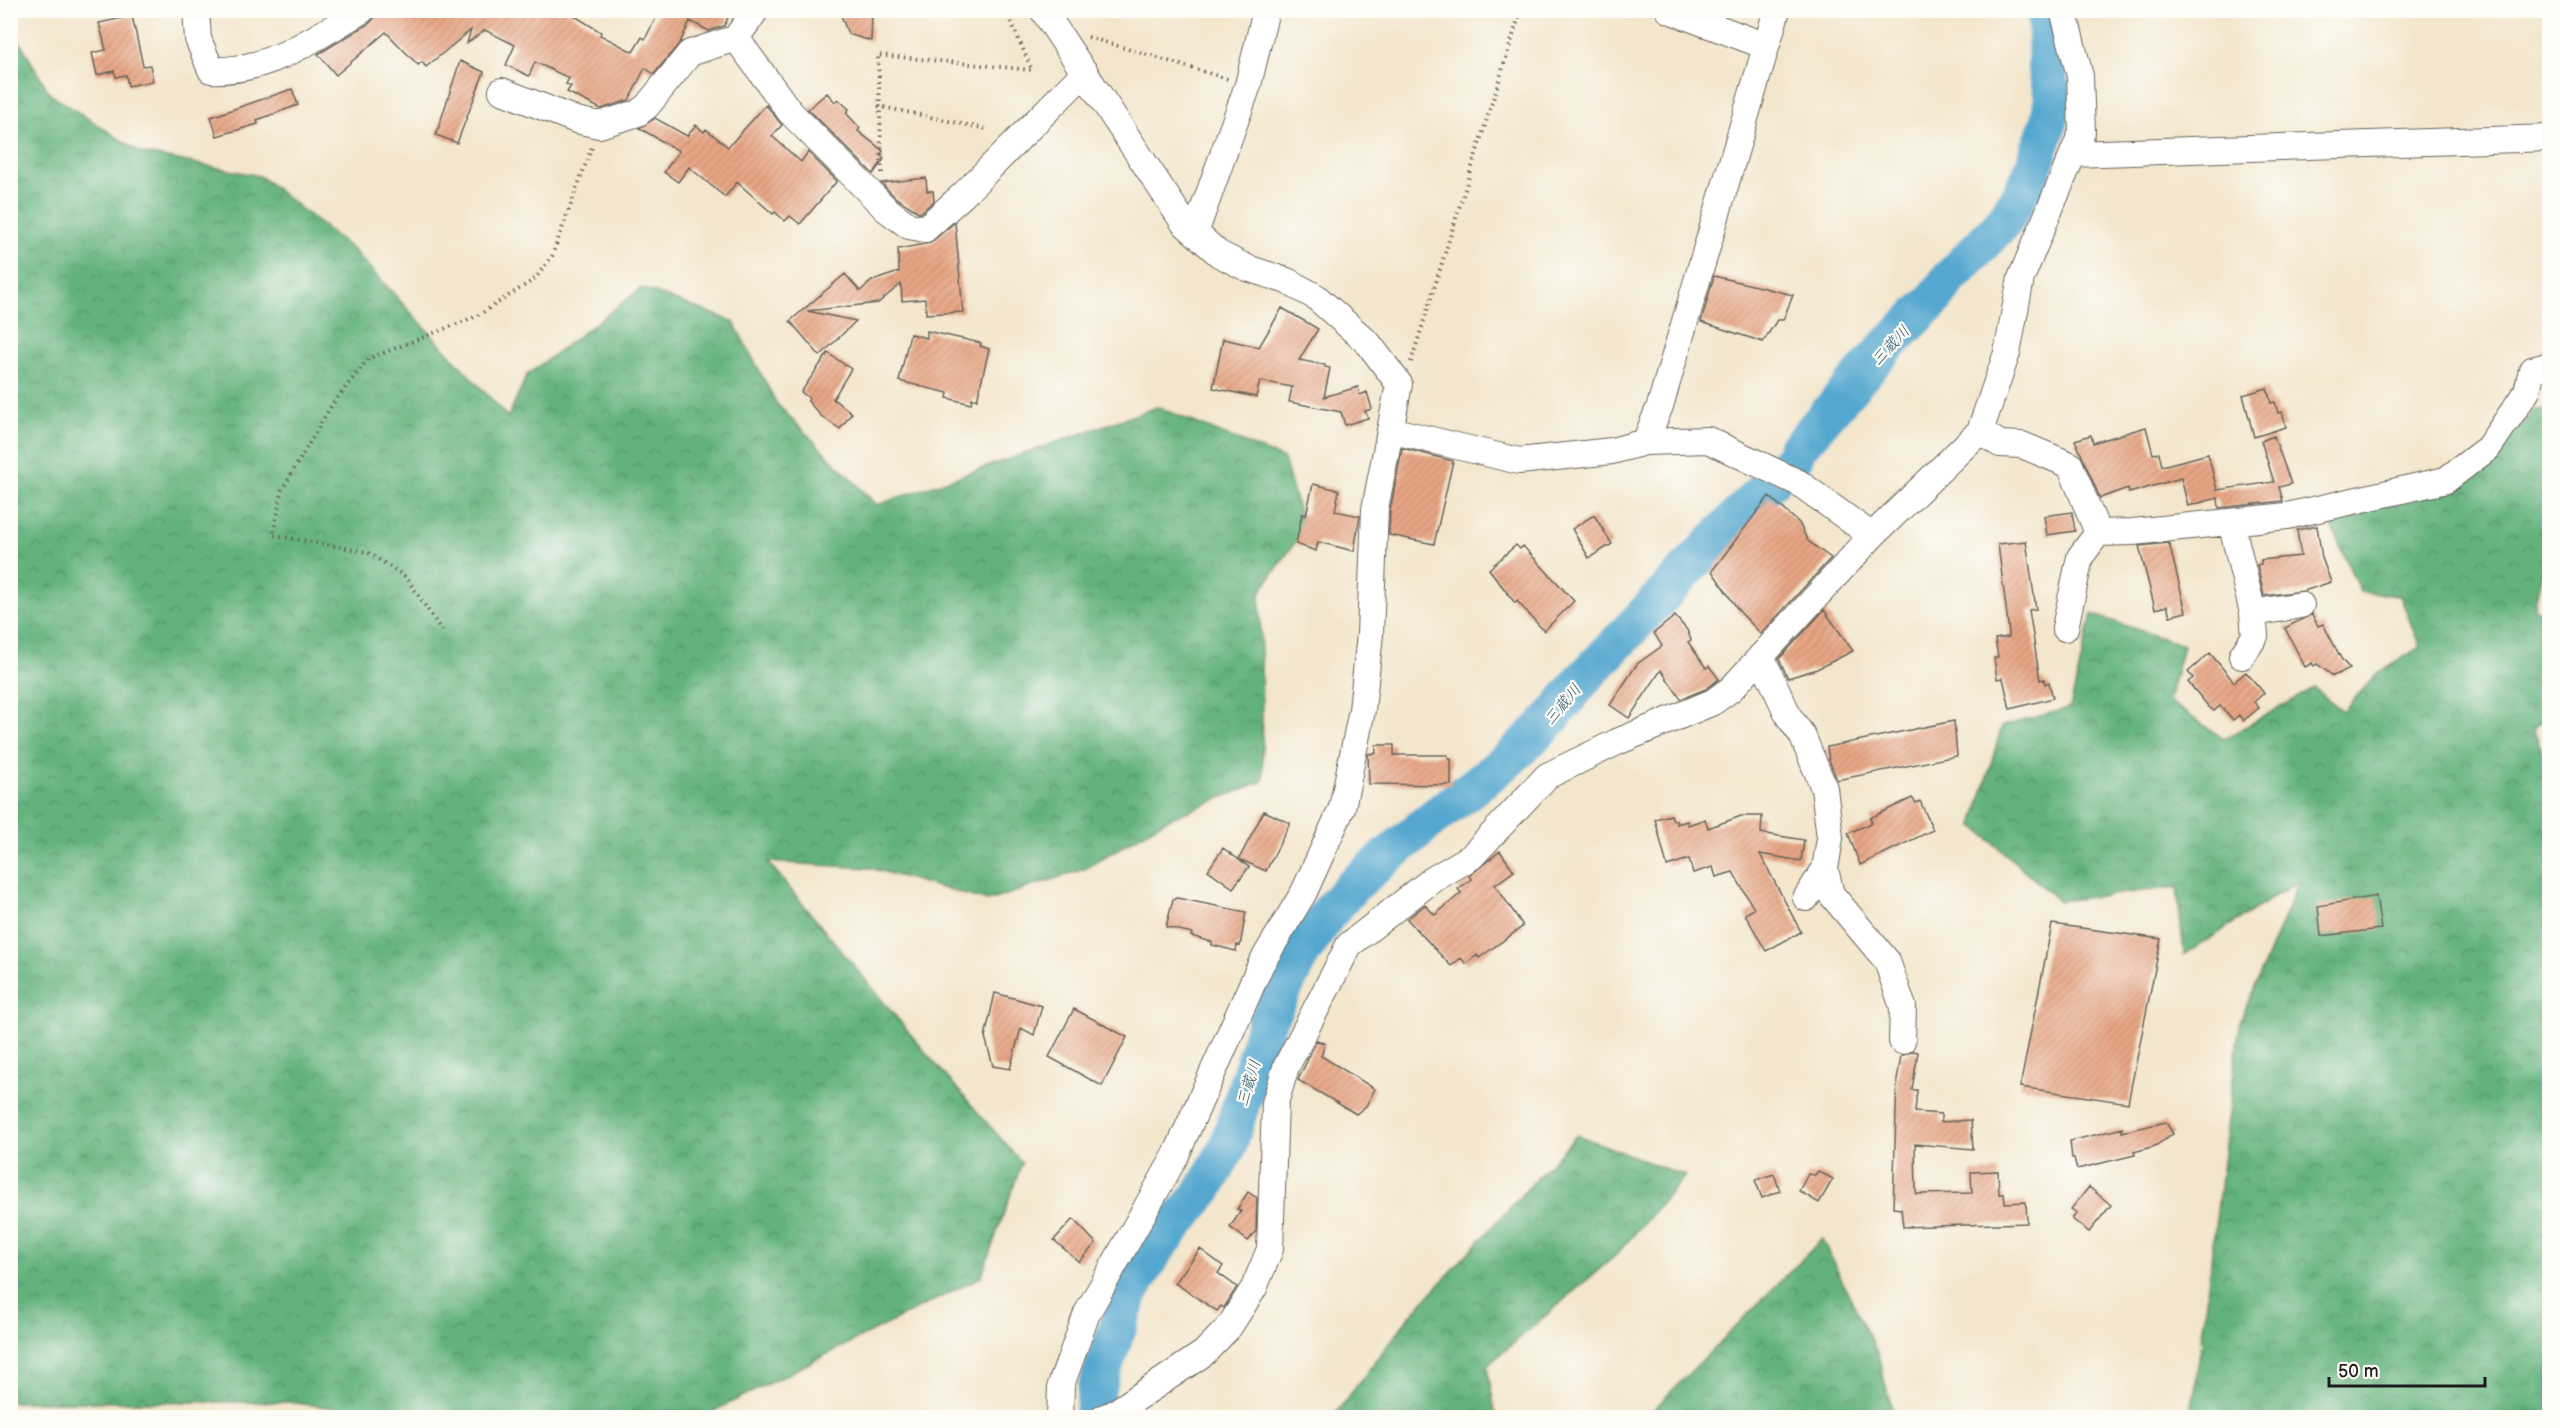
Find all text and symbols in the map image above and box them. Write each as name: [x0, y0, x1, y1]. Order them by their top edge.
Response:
water label: 三蔵川: [1868, 322, 1914, 370]
water label: 三蔵川: [1540, 680, 1586, 729]
water label: 三蔵川: [1233, 1058, 1266, 1109]
scale bar: [2329, 1350, 2485, 1388]
text: 50 m: [2338, 1361, 2379, 1382]

